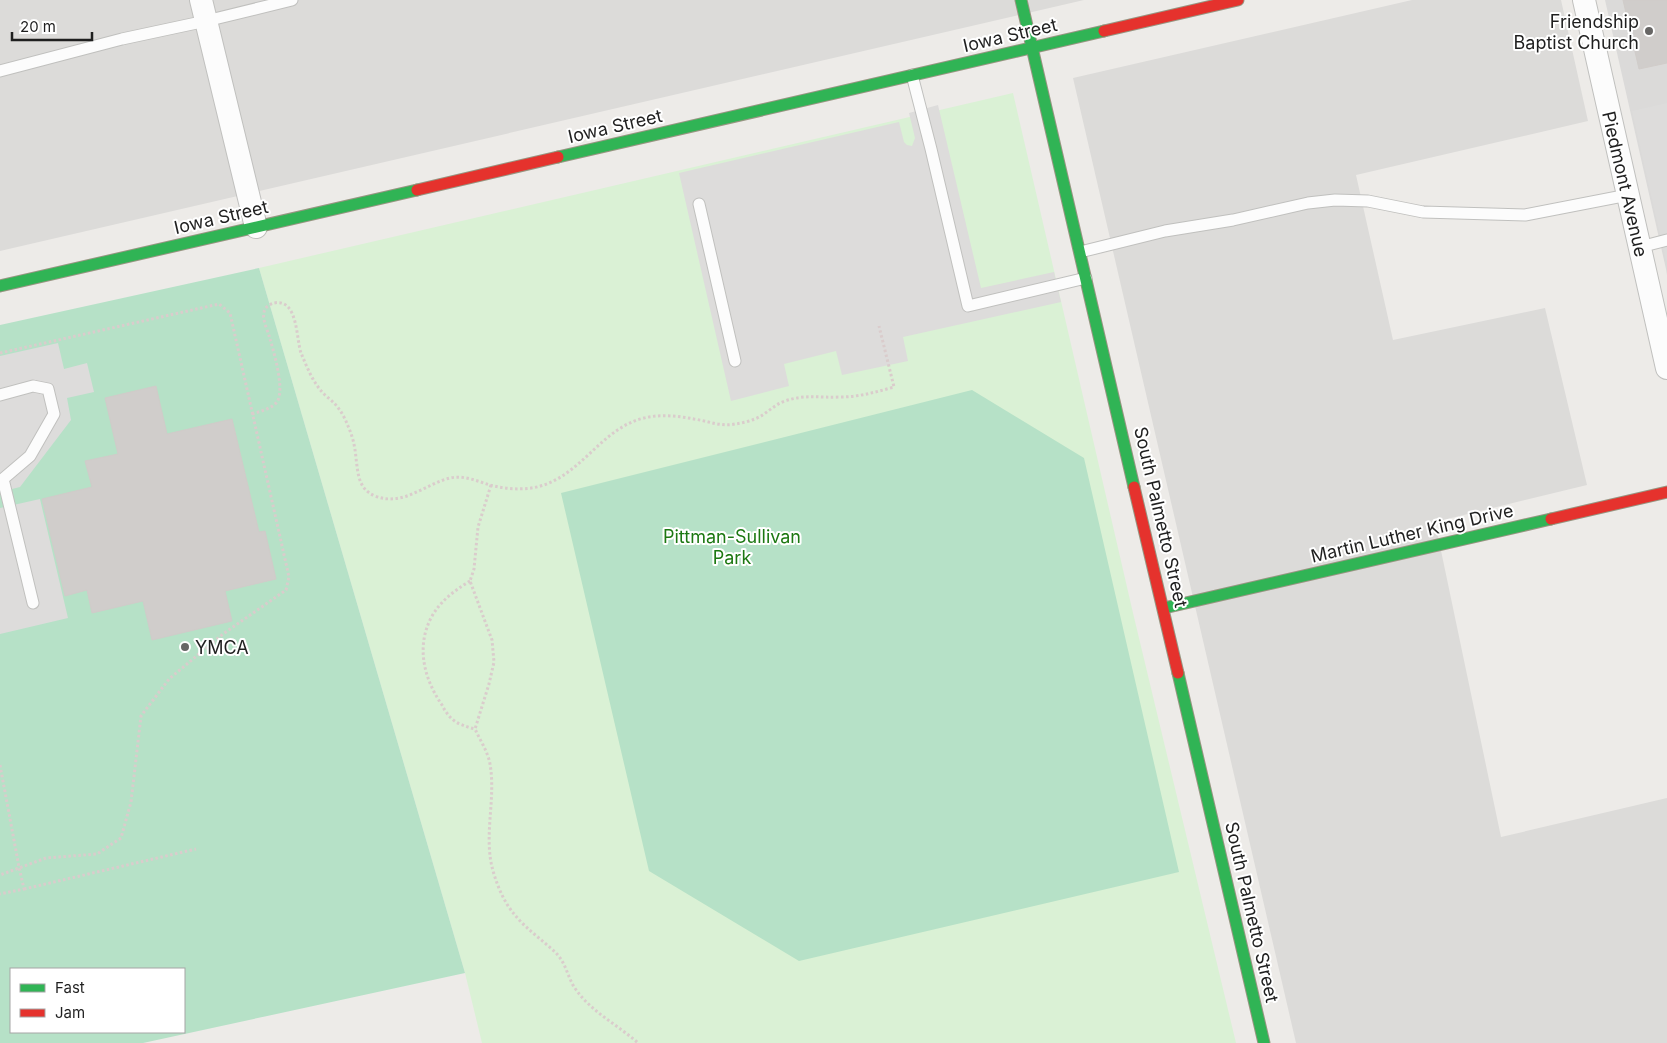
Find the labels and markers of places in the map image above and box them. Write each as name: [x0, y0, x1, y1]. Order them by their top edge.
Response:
place label: Friendship Baptist Church: [1514, 11, 1639, 53]
marker: Friendship Baptist Church: [1643, 25, 1655, 37]
place label: YMCA: [195, 637, 249, 658]
marker: YMCA: [179, 641, 191, 653]

